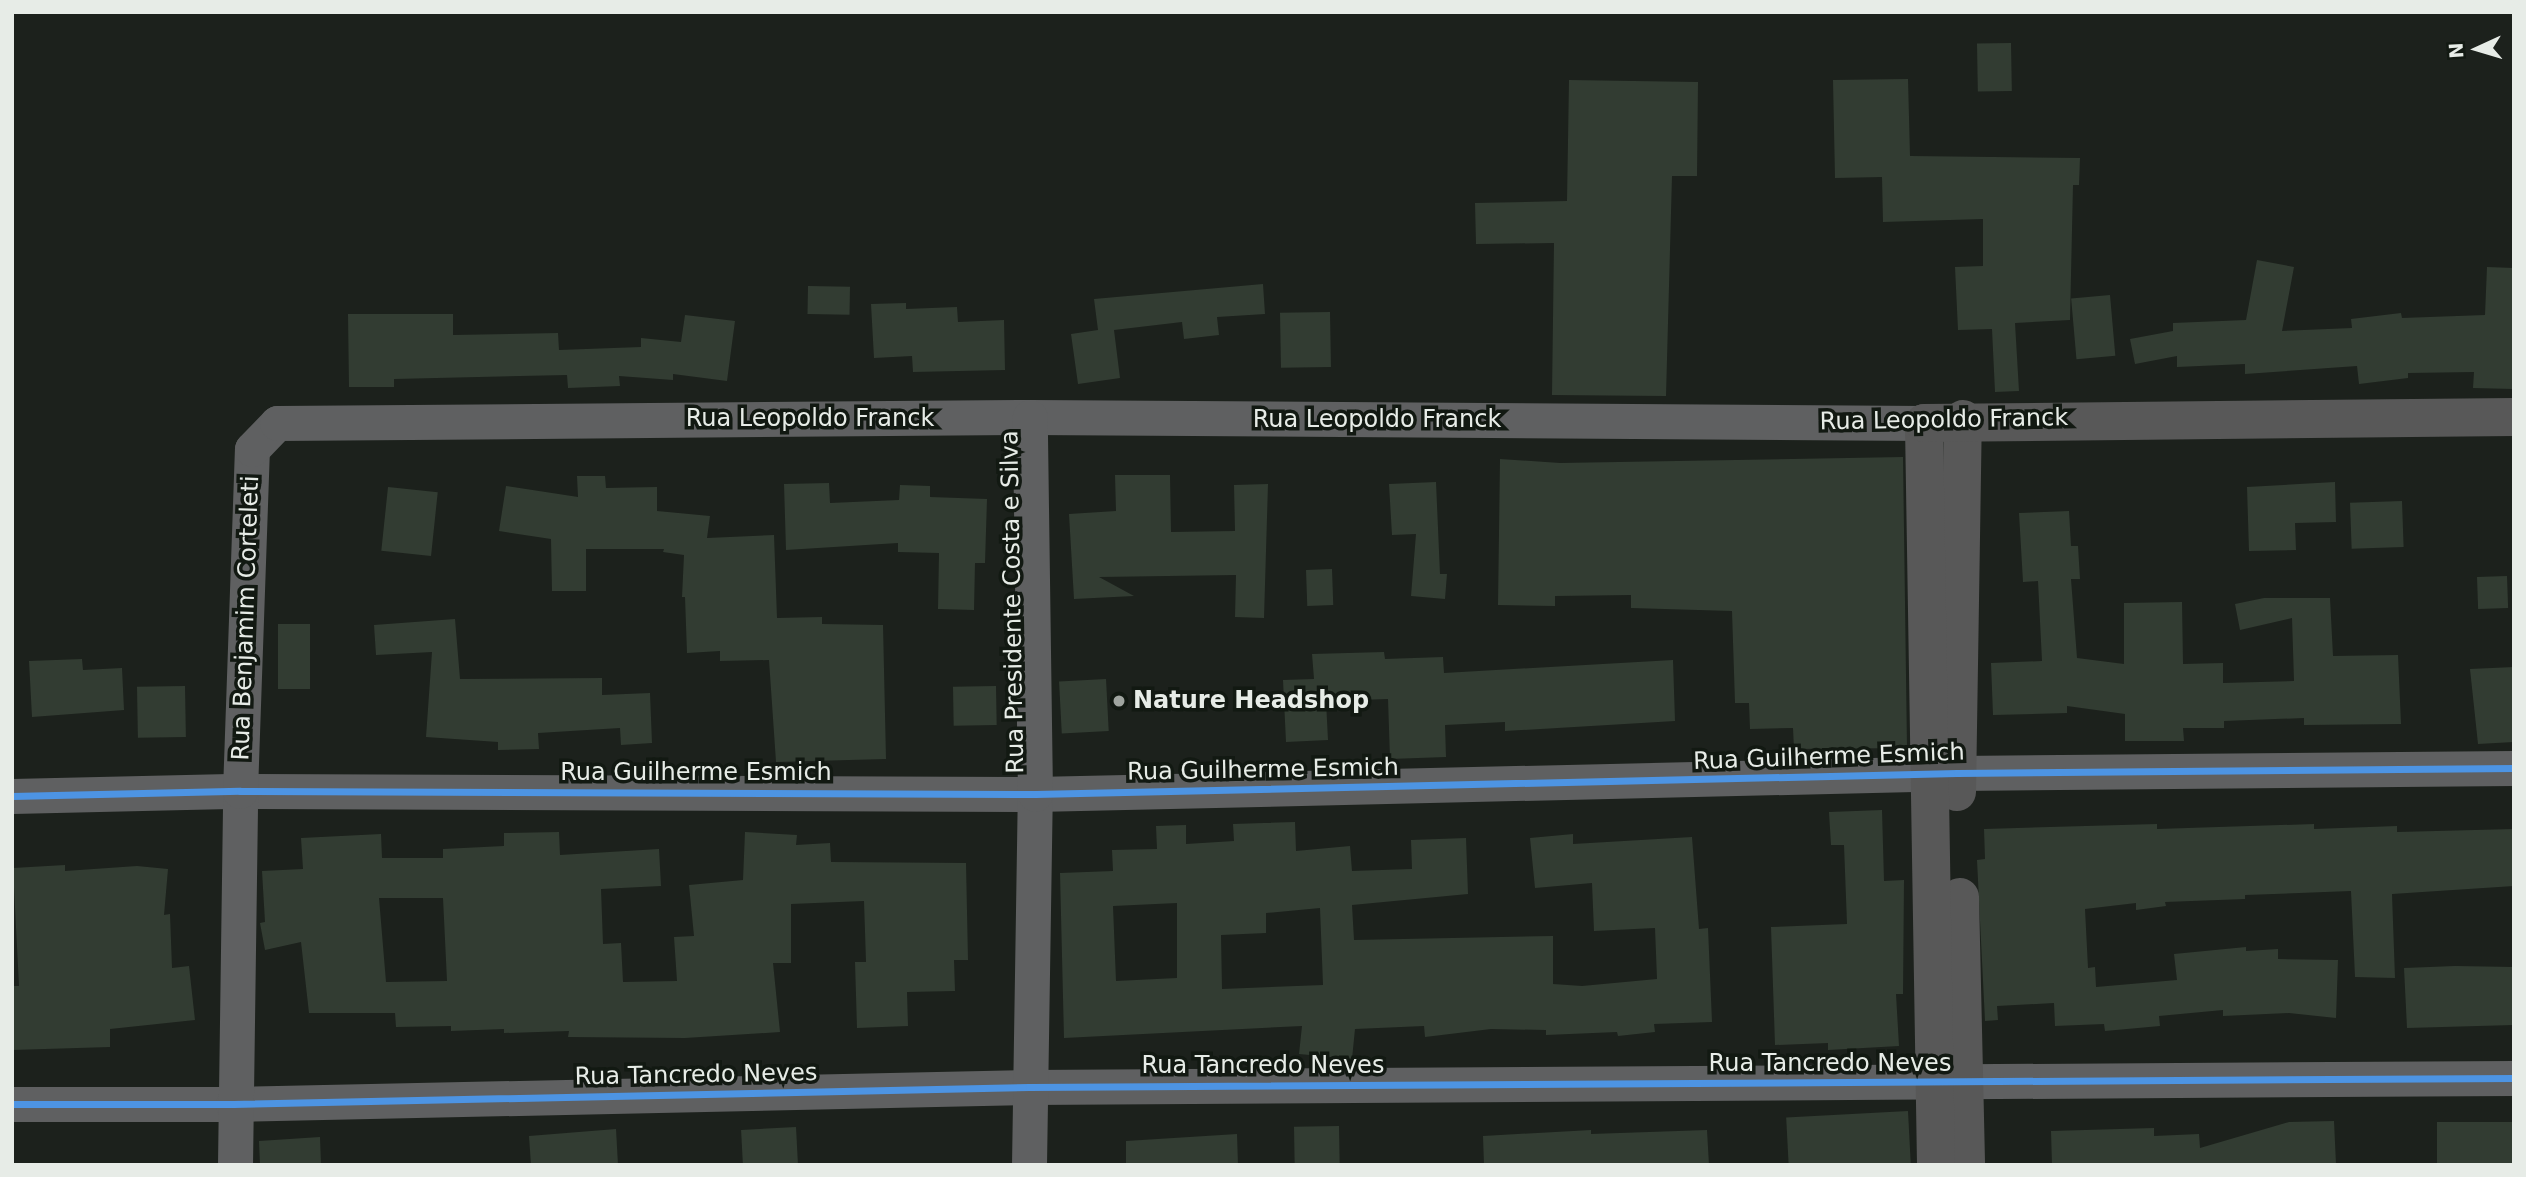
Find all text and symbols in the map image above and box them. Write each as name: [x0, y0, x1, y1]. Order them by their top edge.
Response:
north arrow: [2442, 14, 2512, 84]
text: N: [2445, 42, 2468, 59]
street label: Rua Leopoldo Franck: [1819, 403, 2069, 437]
street label: Rua Leopoldo Franck: [686, 405, 934, 433]
street label: Rua Leopoldo Franck: [1253, 406, 1501, 434]
street label: Rua Presidente Costa e Silva: [996, 430, 1030, 774]
street label: Rua Benjamim Corteleti: [227, 475, 265, 761]
place label: Nature Headshop: [1133, 687, 1369, 715]
marker: Nature Headshop: [1111, 693, 1127, 709]
street label: Rua Guilherme Esmich: [1693, 738, 1965, 776]
street label: Rua Guilherme Esmich: [1127, 753, 1399, 787]
street label: Rua Guilherme Esmich: [560, 759, 832, 787]
street label: Rua Tancredo Neves: [1709, 1050, 1951, 1078]
street label: Rua Tancredo Neves: [1142, 1052, 1384, 1080]
street label: Rua Tancredo Neves: [574, 1058, 818, 1092]

